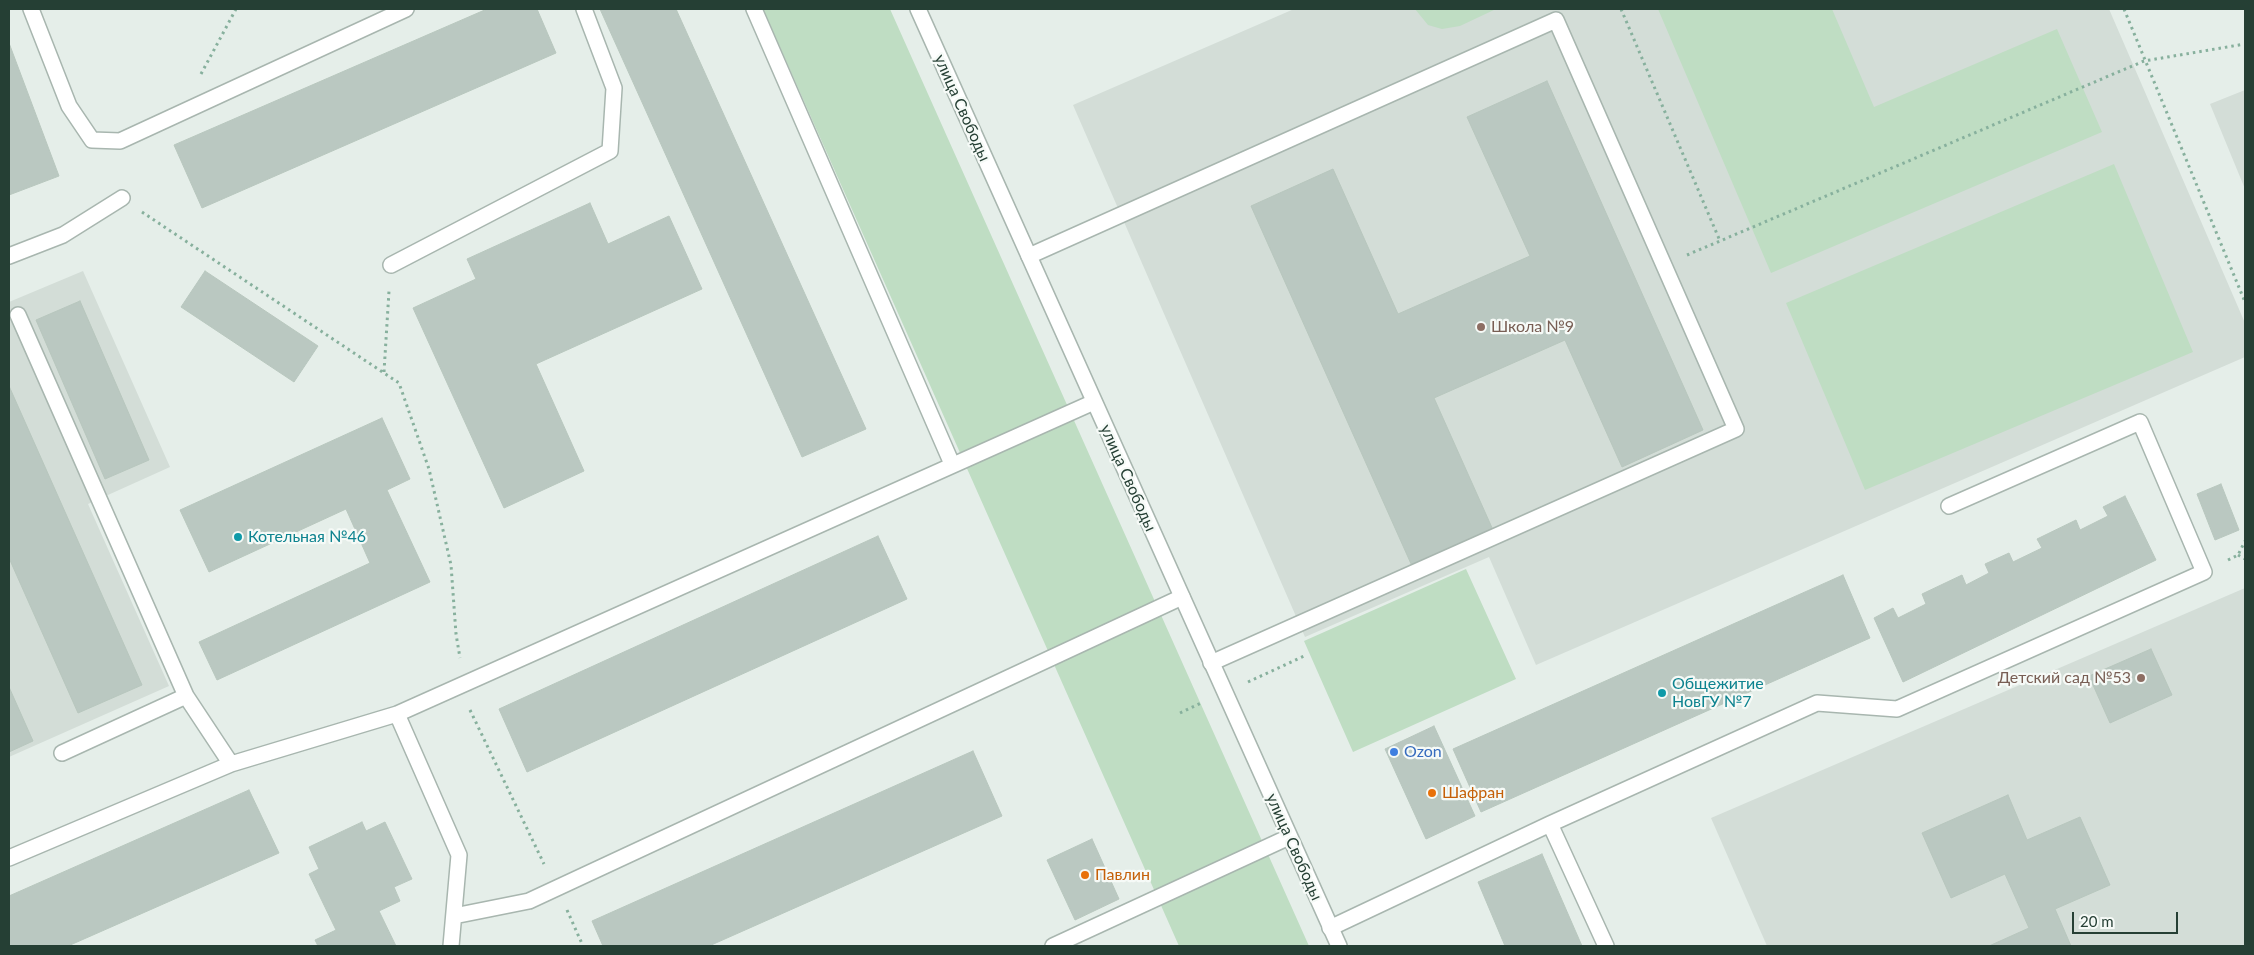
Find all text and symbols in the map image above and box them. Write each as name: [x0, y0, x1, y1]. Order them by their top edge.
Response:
street label: улица Свободы: [930, 52, 994, 164]
place label: Школа №9: [1491, 317, 1574, 337]
marker: Школа №9: [1475, 321, 1487, 333]
street label: улица Свободы: [1096, 422, 1160, 534]
place label: Котельная №46: [248, 527, 366, 547]
marker: Котельная №46: [232, 531, 244, 543]
place label: Детский сад №53: [1998, 668, 2131, 688]
marker: Детский сад №53: [2135, 672, 2147, 684]
place label: Общежитие НовГУ №7: [1672, 674, 1764, 712]
marker: Общежитие НовГУ №7: [1656, 687, 1668, 699]
place label: Ozon: [1404, 742, 1442, 762]
marker: Ozon: [1388, 746, 1400, 758]
place label: Шафран: [1442, 783, 1504, 803]
marker: Шафран: [1426, 787, 1438, 799]
street label: улица Свободы: [1262, 791, 1326, 903]
place label: Павлин: [1095, 865, 1150, 885]
marker: Павлин: [1079, 869, 1091, 881]
scale bar: [2074, 902, 2180, 934]
text: 20 m: [2080, 912, 2114, 930]

